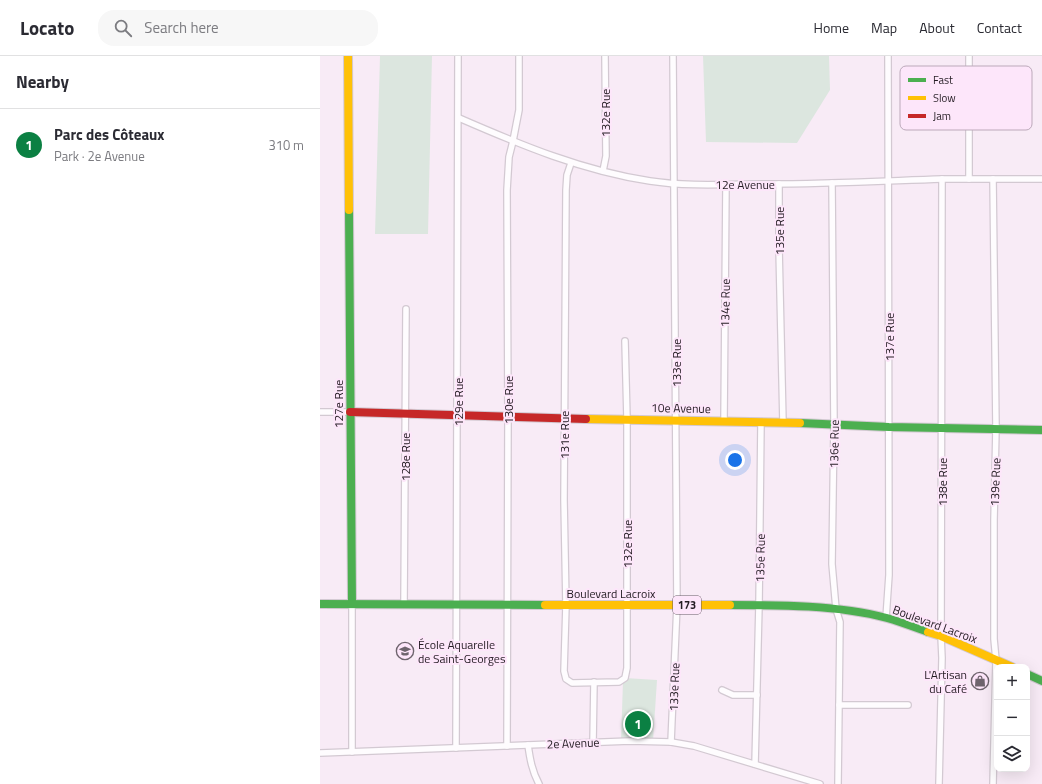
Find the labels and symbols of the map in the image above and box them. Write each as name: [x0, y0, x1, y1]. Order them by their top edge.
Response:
legend: [900, 66, 1032, 130]
text: Fast: [933, 72, 953, 88]
street label: 132e Rue: [596, 89, 615, 137]
text: Slow: [933, 90, 956, 106]
text: Jam: [933, 108, 951, 124]
street label: 12e Avenue: [715, 175, 775, 194]
street label: 135e Rue: [770, 207, 789, 255]
street label: 134e Rue: [715, 279, 735, 327]
street label: 137e Rue: [880, 313, 899, 361]
street label: 133e Rue: [667, 339, 686, 387]
street label: 130e Rue: [499, 376, 518, 424]
street label: 129e Rue: [449, 378, 468, 426]
street label: 127e Rue: [329, 380, 348, 428]
street label: 10e Avenue: [651, 398, 711, 418]
street label: 131e Rue: [555, 411, 574, 459]
street label: 136e Rue: [824, 420, 844, 468]
street label: 128e Rue: [396, 433, 415, 481]
your location: [725, 450, 745, 470]
street label: 139e Rue: [985, 457, 1005, 507]
street label: 138e Rue: [933, 458, 952, 506]
street label: 132e Rue: [618, 520, 637, 568]
street label: 135e Rue: [750, 534, 770, 582]
street label: Boulevard Lacroix: [567, 584, 656, 603]
road number: 173: [673, 596, 701, 614]
street label: Boulevard Lacroix: [890, 600, 981, 648]
place label: École Aquarelle de Saint-Georges: [418, 635, 506, 668]
school or university icon: École Aquarelle de Saint-Georges: [395, 641, 415, 661]
street label: 133e Rue: [664, 662, 684, 712]
place label: L'Artisan du Café: [924, 665, 967, 698]
shop icon: L'Artisan du Café: [970, 671, 990, 691]
pin: 1: [625, 709, 651, 739]
street label: 2e Avenue: [546, 733, 600, 753]

